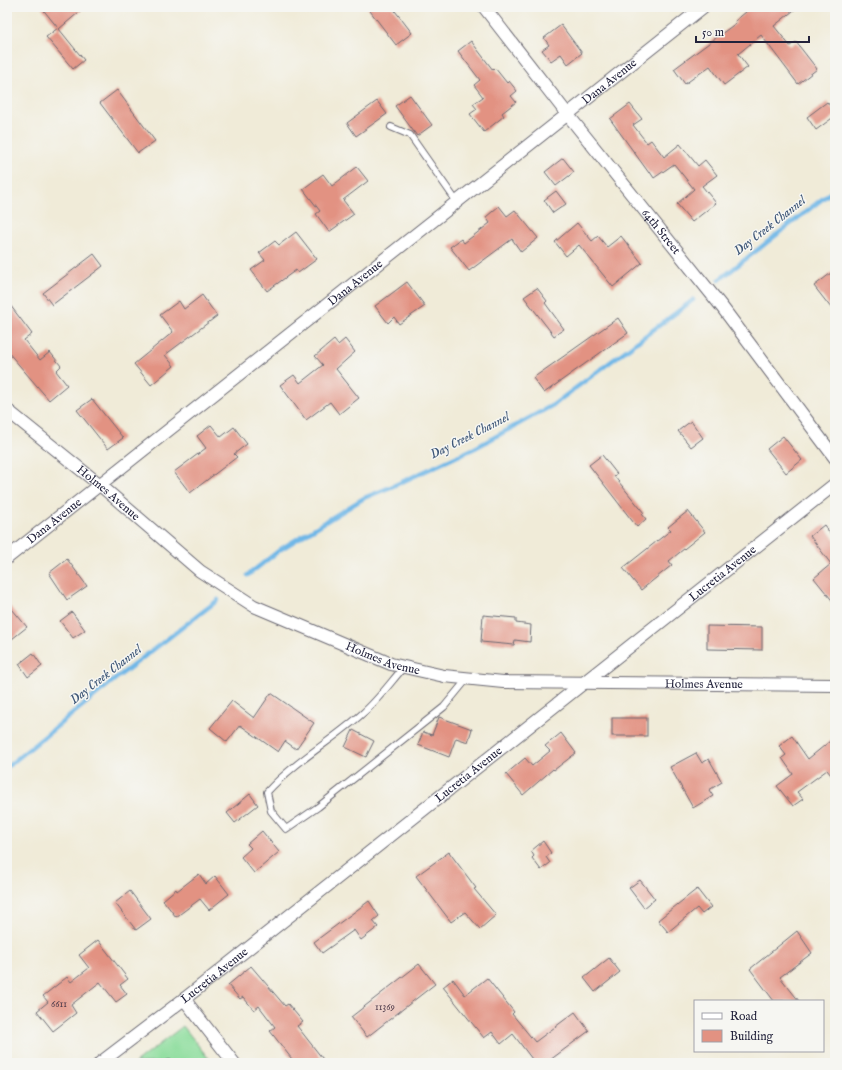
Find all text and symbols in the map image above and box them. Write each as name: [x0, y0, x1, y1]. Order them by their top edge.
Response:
scale bar: [696, 18, 809, 44]
text: 50 m: [702, 25, 724, 40]
street label: Dana Avenue: [579, 55, 640, 108]
water label: Day Creek Channel: [731, 192, 810, 259]
street label: 64th Street: [639, 206, 684, 257]
street label: Dana Avenue: [325, 256, 386, 309]
water label: Day Creek Channel: [427, 408, 513, 463]
street label: Holmes Avenue: [74, 462, 144, 524]
street label: Dana Avenue: [24, 494, 85, 547]
street label: Lucretia Avenue: [686, 542, 759, 604]
street label: Holmes Avenue: [343, 638, 422, 678]
water label: Day Creek Channel: [67, 641, 146, 708]
street label: Holmes Avenue: [665, 676, 743, 692]
street label: Lucretia Avenue: [432, 743, 505, 805]
street label: Lucretia Avenue: [178, 944, 251, 1006]
house number: 6611: [51, 998, 67, 1011]
legend: [694, 1000, 824, 1052]
house number: 11369: [375, 1001, 395, 1014]
text: Road: [730, 1009, 758, 1024]
text: Building: [730, 1029, 774, 1044]

